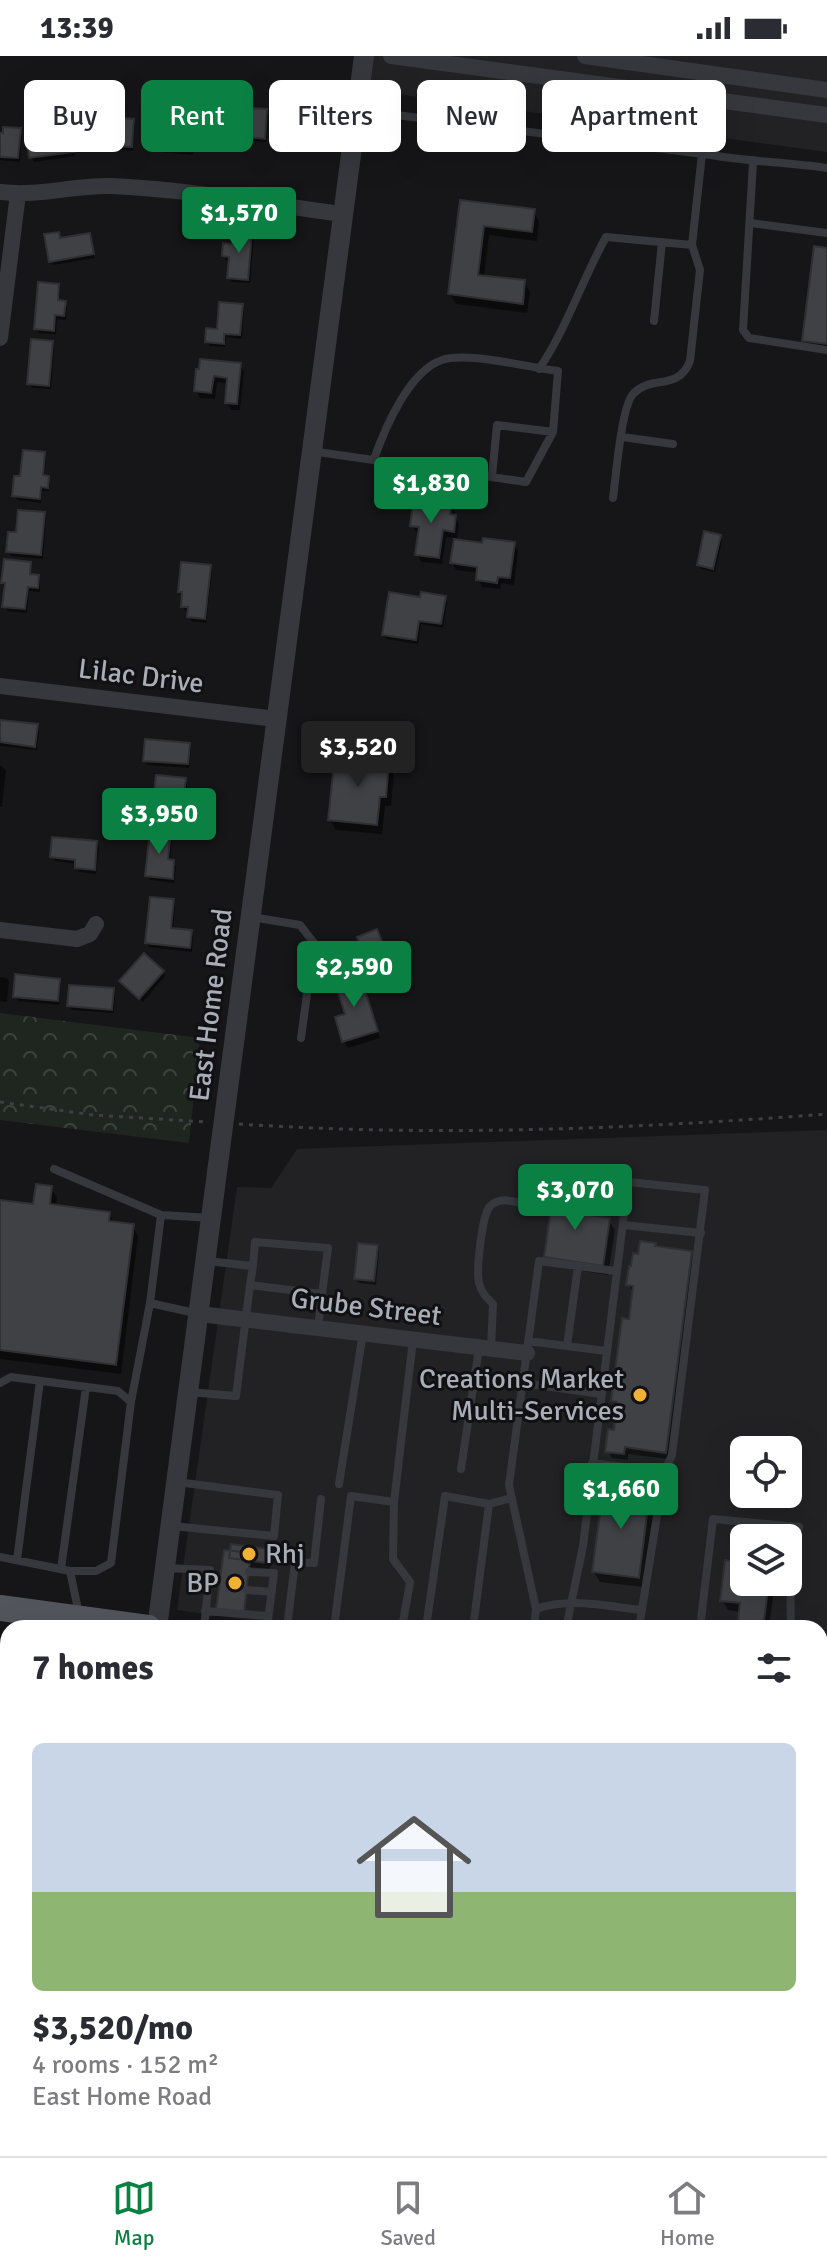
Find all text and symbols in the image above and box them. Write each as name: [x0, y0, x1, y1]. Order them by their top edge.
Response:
text: 13:39: [40, 10, 114, 47]
chip: Buy: [24, 80, 125, 152]
chip: Rent: [141, 80, 253, 152]
chip: Filters: [269, 80, 401, 152]
chip: New: [417, 80, 526, 152]
chip: Apartment: [542, 80, 726, 152]
pin: $1,570: [174, 187, 304, 255]
text: $1,570: [200, 197, 278, 229]
pin: $1,830: [366, 457, 496, 525]
text: $1,830: [392, 467, 470, 499]
street label: Lilac Drive: [76, 651, 206, 701]
pin: $3,520: [293, 721, 423, 789]
text: $3,520: [319, 731, 397, 763]
pin: $3,950: [94, 788, 224, 856]
text: $3,950: [120, 798, 198, 830]
street label: East Home Road: [182, 907, 240, 1103]
pin: $2,590: [289, 941, 419, 1009]
text: $2,590: [315, 951, 393, 983]
pin: $3,070: [510, 1164, 640, 1232]
text: $3,070: [536, 1174, 614, 1206]
street label: Grube Street: [289, 1281, 443, 1333]
place label: Creations Market Multi-Services: [419, 1362, 624, 1428]
marker: Creations Market Multi-Services: [631, 1386, 649, 1404]
map controls: [730, 1436, 802, 1596]
button: locate: [730, 1436, 802, 1508]
pin: $1,660: [556, 1463, 686, 1531]
text: $1,660: [582, 1473, 660, 1505]
button: layers: [730, 1524, 802, 1596]
place label: Rhj: [265, 1537, 305, 1571]
marker: Rhj: [240, 1545, 258, 1563]
place label: BP: [186, 1566, 219, 1600]
marker: BP: [226, 1574, 244, 1592]
icon: filters: [752, 1646, 796, 1690]
text: 7 homes: [32, 1647, 153, 1689]
icon: home: [342, 1795, 486, 1939]
text: $3,520/mo: [32, 2007, 193, 2049]
text: 4 rooms · 152 m²: [32, 2049, 219, 2081]
text: East Home Road: [32, 2081, 212, 2113]
tab: Map: [112, 2176, 156, 2251]
tab: Saved: [380, 2176, 436, 2251]
tab: Home: [660, 2176, 715, 2251]

